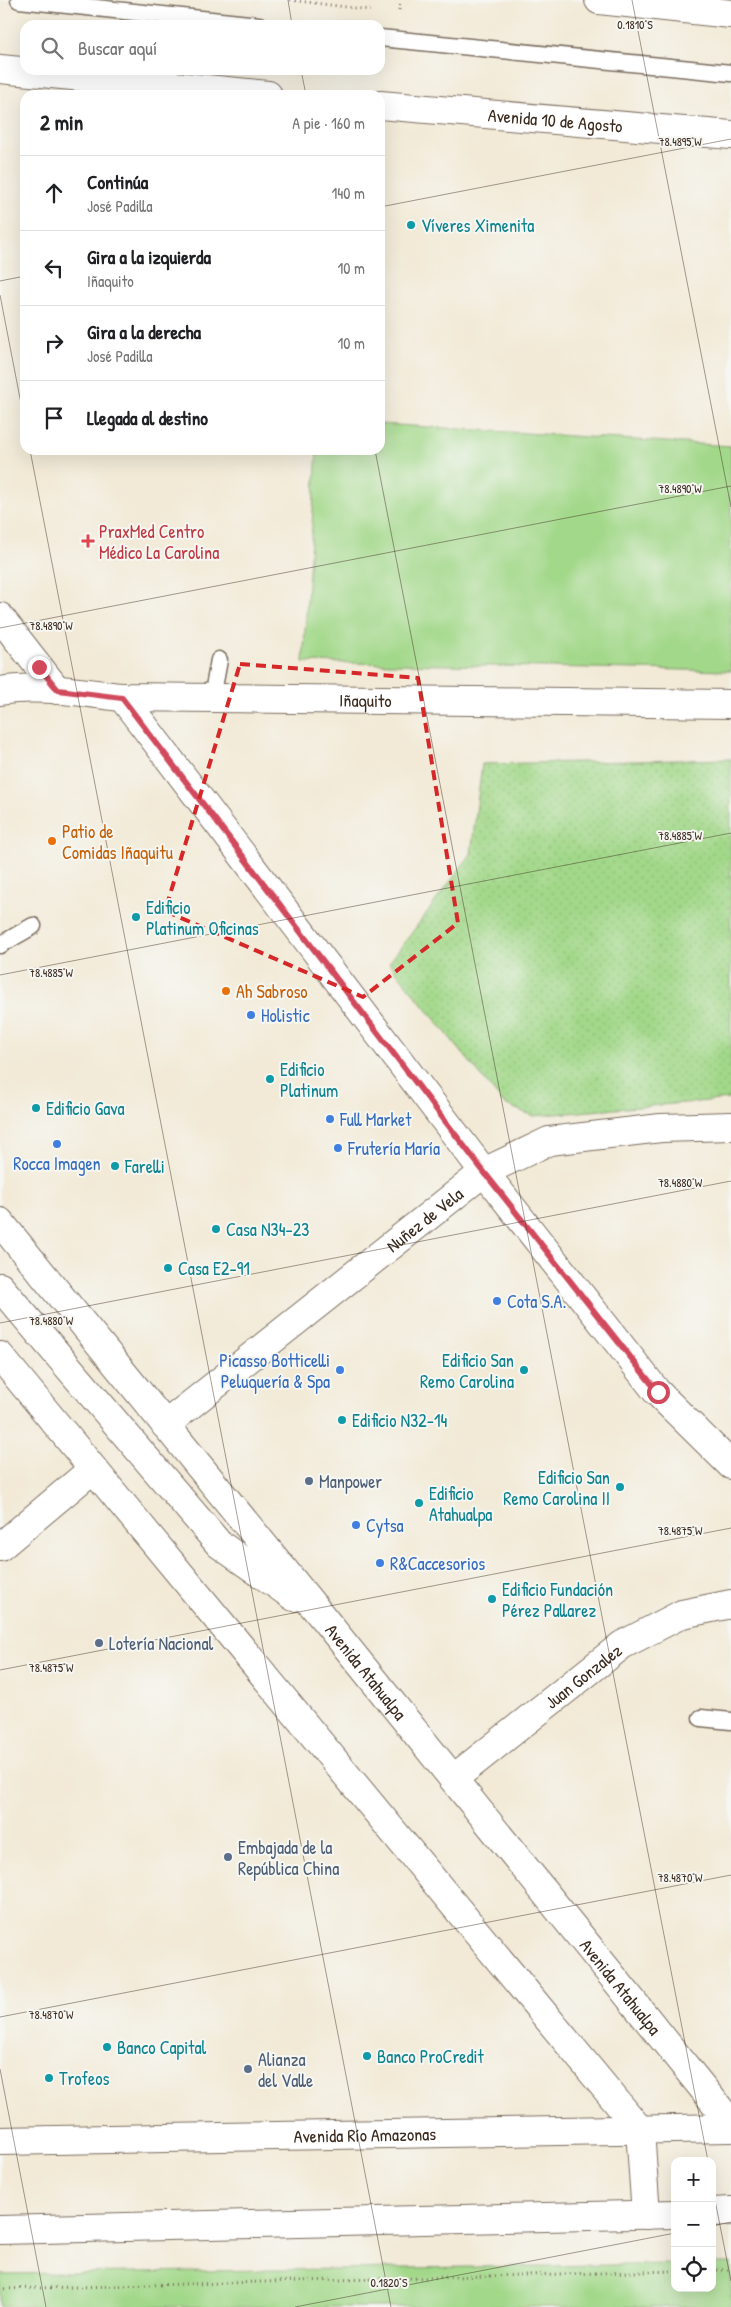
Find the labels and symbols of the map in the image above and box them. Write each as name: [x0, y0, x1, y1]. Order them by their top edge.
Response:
text: 0.1810°S: [617, 16, 653, 33]
street label: Avenida 10 de Agosto: [487, 102, 624, 138]
text: 78.4895°W: [658, 133, 702, 150]
place label: Víveres Ximenita: [421, 213, 534, 238]
marker: Víveres Ximenita: [405, 219, 417, 231]
text: 78.4890°W: [658, 480, 702, 497]
place label: PraxMed Centro Médico La Carolina: [99, 519, 219, 565]
marker: PraxMed Centro Médico La Carolina: [81, 534, 95, 548]
text: 78.4890°W: [29, 617, 73, 634]
route end: [28, 656, 51, 679]
street label: Iñaquito: [339, 687, 392, 713]
place label: Patio de Comidas Iñaquitu: [62, 819, 173, 865]
text: 78.4885°W: [658, 827, 703, 844]
marker: Patio de Comidas Iñaquitu: [46, 835, 58, 847]
place label: Edificio Platinum Oficinas: [146, 895, 259, 941]
marker: Edificio Platinum Oficinas: [130, 911, 142, 923]
text: 78.4885°W: [29, 964, 74, 981]
place label: Ah Sabroso: [236, 979, 308, 1004]
marker: Ah Sabroso: [220, 985, 232, 997]
place label: Holistic: [261, 1003, 310, 1028]
marker: Holistic: [245, 1009, 257, 1021]
place label: Edificio Platinum: [280, 1057, 338, 1103]
marker: Edificio Platinum: [264, 1073, 276, 1085]
place label: Edificio Gava: [46, 1096, 125, 1121]
marker: Edificio Gava: [30, 1102, 42, 1114]
place label: Full Market: [339, 1107, 412, 1132]
marker: Full Market: [324, 1113, 336, 1125]
place label: Frutería María: [347, 1136, 440, 1161]
marker: Rocca Imagen: [51, 1138, 63, 1150]
marker: Frutería María: [332, 1142, 344, 1154]
place label: Rocca Imagen: [13, 1151, 101, 1176]
place label: Farelli: [124, 1154, 165, 1179]
marker: Farelli: [109, 1160, 121, 1172]
text: 78.4880°W: [658, 1174, 703, 1191]
street label: Nuñez de Vela: [381, 1181, 468, 1258]
place label: Casa N34-23: [226, 1217, 309, 1242]
marker: Casa N34-23: [210, 1223, 222, 1235]
place label: Casa E2-91: [178, 1256, 250, 1281]
marker: Casa E2-91: [162, 1262, 174, 1274]
place label: Cota S.A.: [507, 1289, 566, 1314]
marker: Cota S.A.: [491, 1295, 503, 1307]
text: 78.4880°W: [29, 1312, 74, 1329]
place label: Picasso Botticelli Peluquería & Spa: [219, 1348, 330, 1394]
place label: Edificio San Remo Carolina: [420, 1348, 514, 1394]
marker: Picasso Botticelli Peluquería & Spa: [334, 1364, 346, 1376]
marker: Edificio San Remo Carolina: [518, 1364, 530, 1376]
route start: [647, 1381, 670, 1404]
place label: Edificio N32-14: [352, 1408, 447, 1433]
marker: Edificio N32-14: [336, 1414, 348, 1426]
place label: Edificio San Remo Carolina II: [503, 1465, 610, 1511]
place label: Manpower: [319, 1469, 382, 1494]
marker: Manpower: [303, 1475, 315, 1487]
place label: Edificio Atahualpa: [429, 1481, 492, 1527]
marker: Edificio San Remo Carolina II: [614, 1481, 626, 1493]
marker: Edificio Atahualpa: [413, 1497, 425, 1509]
place label: Cytsa: [366, 1513, 404, 1538]
marker: Cytsa: [350, 1519, 362, 1531]
text: 78.4875°W: [658, 1522, 703, 1539]
place label: R&Caccesorios: [390, 1551, 485, 1576]
marker: R&Caccesorios: [374, 1557, 386, 1569]
place label: Edificio Fundación Pérez Pallarez: [502, 1577, 613, 1623]
marker: Edificio Fundación Pérez Pallarez: [486, 1593, 498, 1605]
street label: Avenida Atahualpa: [320, 1618, 413, 1725]
place label: Lotería Nacional: [109, 1631, 214, 1656]
marker: Lotería Nacional: [93, 1637, 105, 1649]
street label: Juan Gonzalez: [539, 1637, 627, 1714]
text: 78.4875°W: [29, 1659, 74, 1676]
place label: Embajada de la República China: [238, 1835, 339, 1881]
marker: Embajada de la República China: [222, 1851, 234, 1863]
text: 78.4870°W: [658, 1869, 703, 1886]
street label: Avenida Atahualpa: [574, 1933, 667, 2040]
text: 78.4870°W: [29, 2006, 74, 2023]
place label: Banco Capital: [117, 2035, 207, 2060]
marker: Banco Capital: [101, 2041, 113, 2053]
place label: Banco ProCredit: [377, 2044, 485, 2069]
place label: Alianza del Valle: [258, 2047, 313, 2093]
marker: Banco ProCredit: [361, 2050, 373, 2062]
marker: Alianza del Valle: [242, 2063, 254, 2075]
place label: Trofeos: [59, 2066, 109, 2091]
marker: Trofeos: [43, 2072, 55, 2084]
street label: Avenida Río Amazonas: [293, 2121, 436, 2148]
text: 0.1820°S: [371, 2274, 408, 2291]

